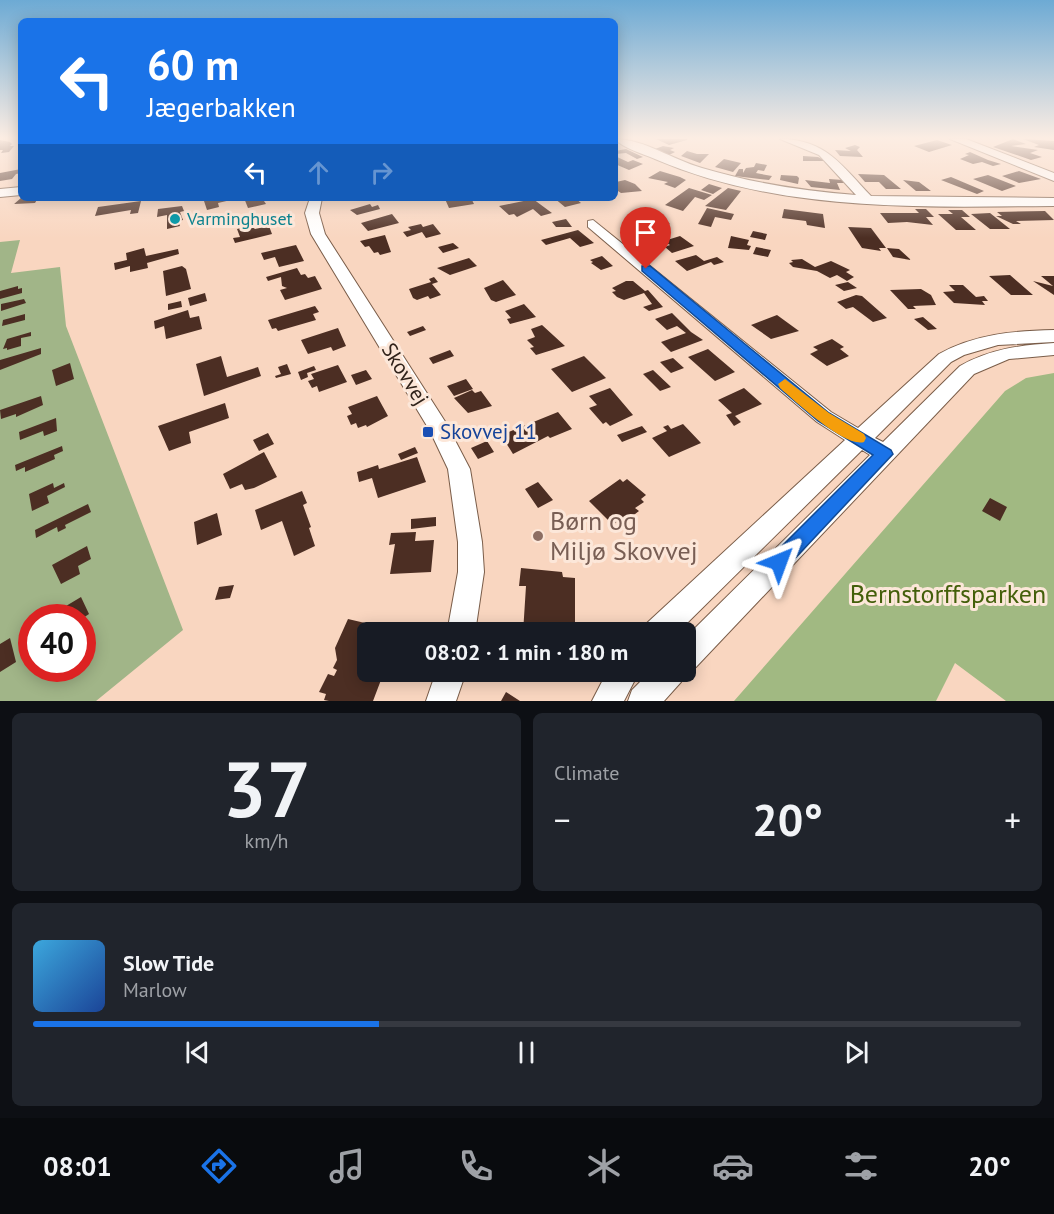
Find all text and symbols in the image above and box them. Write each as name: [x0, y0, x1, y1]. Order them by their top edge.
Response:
text: 60 m: [147, 37, 239, 92]
icon: left: [48, 42, 126, 120]
text: Jægerbakken: [147, 90, 296, 124]
icon: left: [239, 156, 272, 189]
icon: ahead: [302, 156, 335, 189]
icon: right: [365, 156, 398, 189]
place label: Varminghuset: [186, 207, 293, 230]
pin: [620, 207, 671, 269]
marker: Varminghuset: [168, 212, 182, 226]
icon: arrive: [629, 216, 662, 249]
street label: Skovvej: [376, 338, 435, 410]
place label: Skovvej 11: [440, 418, 537, 445]
marker: Skovvej 11: [421, 425, 435, 439]
place label: Børn og Miljø Skovvej: [550, 504, 698, 567]
marker: Børn og Miljø Skovvej: [531, 529, 545, 543]
position arrow: [747, 530, 811, 594]
park label: Bernstorffsparken: [850, 577, 1046, 610]
speed limit sign: 40: [18, 604, 96, 682]
text: 08:02 · 1 min · 180 m: [425, 638, 628, 666]
text: 37: [222, 738, 311, 839]
text: Climate: [554, 760, 620, 786]
text: 20°: [752, 790, 823, 848]
text: −: [554, 798, 571, 841]
text: +: [1004, 798, 1021, 841]
text: km/h: [245, 828, 288, 854]
text: Slow Tide: [123, 949, 214, 977]
text: Marlow: [123, 977, 187, 1003]
icon: previous: [181, 1036, 214, 1069]
icon: pause: [510, 1036, 543, 1069]
icon: next: [840, 1036, 873, 1069]
icon: directions: [198, 1145, 240, 1187]
icon: music: [326, 1145, 368, 1187]
icon: phone: [455, 1145, 497, 1187]
icon: climate: [583, 1145, 625, 1187]
icon: car: [712, 1145, 754, 1187]
icon: filters: [840, 1145, 882, 1187]
text: 08:01: [43, 1149, 112, 1183]
text: 20°: [968, 1149, 1011, 1183]

